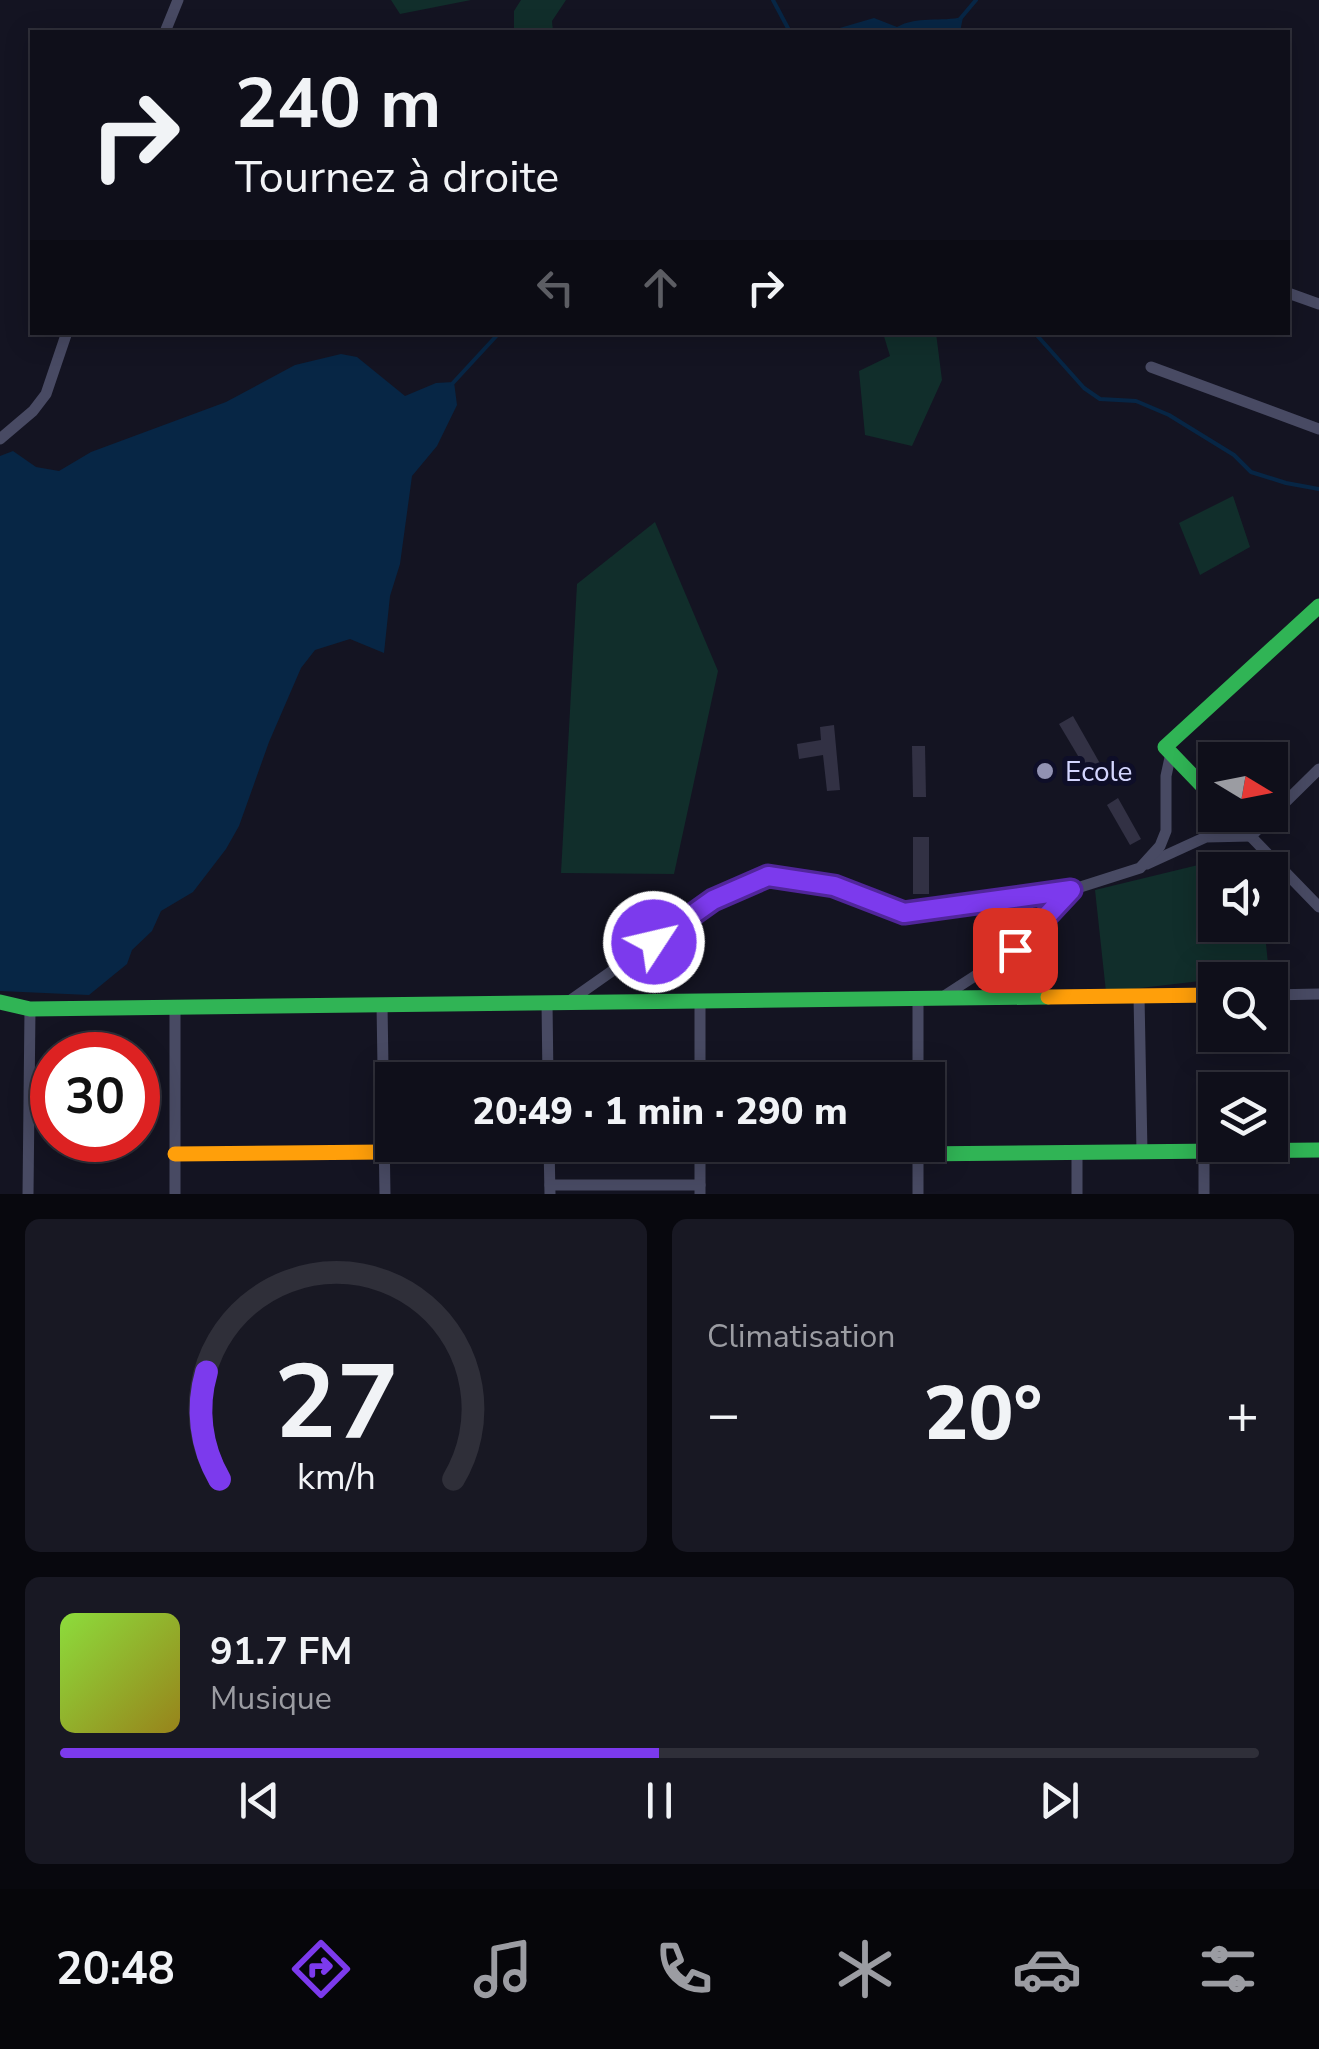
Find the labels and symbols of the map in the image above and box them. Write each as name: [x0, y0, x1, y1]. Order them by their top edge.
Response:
north arrow: [1198, 742, 1288, 832]
place label: Ecole: [1065, 753, 1133, 791]
marker: Ecole: [1034, 760, 1056, 782]
position arrow: [602, 890, 706, 994]
pin: [973, 908, 1058, 993]
speed limit sign: 30: [30, 1032, 160, 1162]

